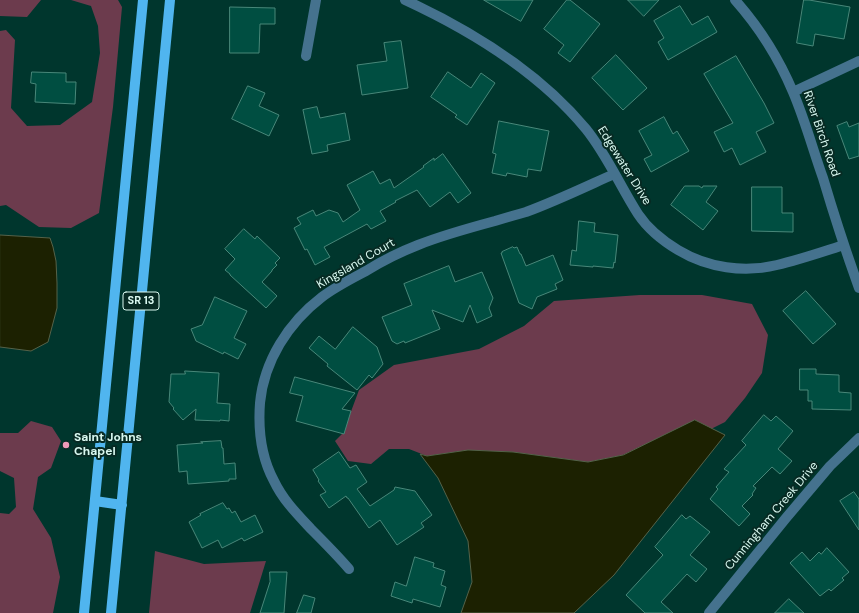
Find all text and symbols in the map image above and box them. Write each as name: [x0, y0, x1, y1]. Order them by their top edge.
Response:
street label: River Birch Road: [800, 89, 842, 179]
street label: Edgewater Drive: [594, 124, 654, 208]
street label: Kingsland Court: [314, 236, 398, 292]
road number: SR 13: [123, 292, 159, 310]
place label: Saint Johns Chapel: [74, 431, 142, 459]
marker: Saint Johns Chapel: [61, 440, 71, 450]
street label: Cunningham Creek Drive: [722, 459, 822, 573]

